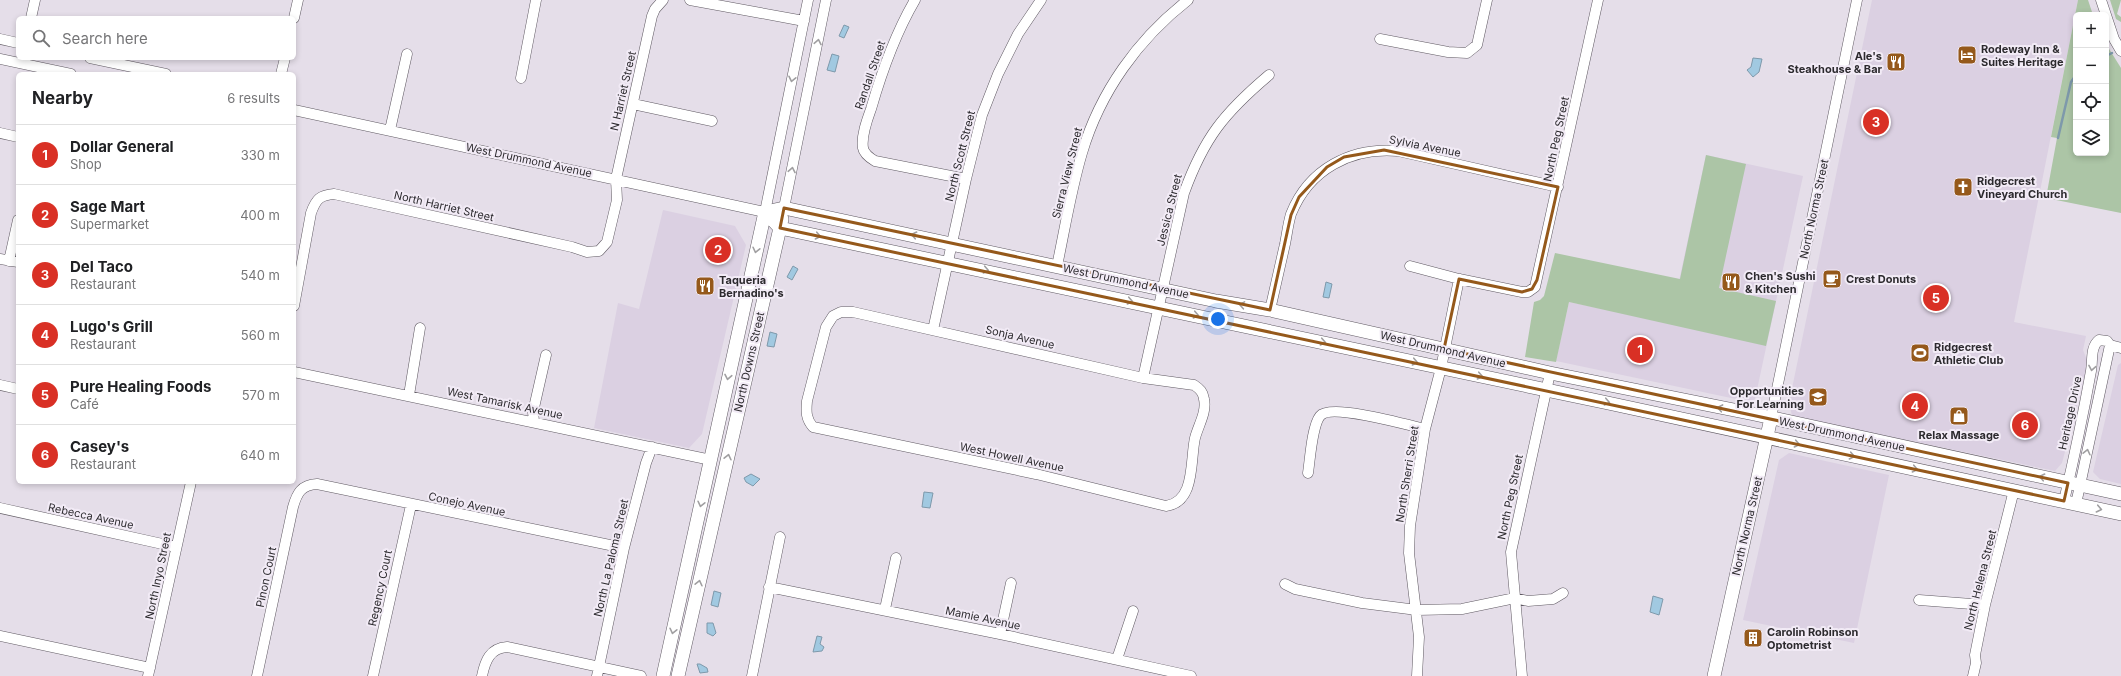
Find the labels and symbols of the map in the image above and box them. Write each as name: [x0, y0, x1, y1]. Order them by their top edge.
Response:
street label: Randall Street: [852, 38, 888, 111]
one-way arrow: [813, 39, 822, 45]
place label: Rodeway Inn & Suites Heritage: [1981, 42, 2064, 69]
hotel icon: Rodeway Inn & Suites Heritage: [1956, 44, 1978, 66]
street label: N Harriet Street: [607, 49, 639, 132]
place label: Ale's Steakhouse & Bar: [1788, 49, 1883, 76]
restaurant icon: Ale's Steakhouse & Bar: [1885, 51, 1907, 73]
one-way arrow: [788, 76, 796, 82]
street label: North Peg Street: [1540, 95, 1572, 183]
pin: 3: [1863, 107, 1889, 137]
street label: North Scott Street: [942, 109, 978, 203]
street label: Sierra View Street: [1049, 126, 1085, 220]
street label: Sylvia Avenue: [1388, 132, 1462, 160]
street label: West Drummond Avenue: [465, 140, 593, 180]
street label: North Norma Street: [1797, 157, 1831, 260]
one-way arrow: [788, 166, 796, 173]
street label: Jessica Street: [1153, 172, 1185, 247]
place label: Ridgecrest Vineyard Church: [1977, 174, 2068, 201]
church icon: Ridgecrest Vineyard Church: [1952, 176, 1974, 198]
street label: North Harriet Street: [393, 188, 496, 224]
one-way arrow: [815, 231, 821, 239]
one-way arrow: [911, 232, 917, 240]
pin: 2: [705, 235, 731, 265]
one-way arrow: [752, 247, 760, 253]
street label: West Drummond Avenue: [1062, 261, 1190, 301]
one-way arrow: [983, 266, 989, 274]
cafe icon: Crest Donuts: [1821, 268, 1843, 290]
place label: Chen's Sushi & Kitchen: [1745, 269, 1816, 296]
restaurant icon: Chen's Sushi & Kitchen: [1720, 271, 1742, 293]
place label: Crest Donuts: [1846, 272, 1916, 286]
place label: Taqueria Bernadino's: [719, 273, 784, 300]
restaurant icon: Taqueria Bernadino's: [694, 275, 716, 297]
pin: 5: [1923, 283, 1949, 313]
one-way arrow: [1127, 296, 1133, 304]
one-way arrow: [1239, 301, 1245, 310]
your location: [1208, 309, 1228, 329]
street label: North Downs Street: [731, 310, 767, 413]
one-way arrow: [1193, 311, 1199, 319]
street label: Sonja Avenue: [984, 322, 1056, 352]
street label: West Drummond Avenue: [1379, 328, 1507, 370]
pin: 1: [1627, 335, 1653, 365]
one-way arrow: [1320, 338, 1326, 346]
place label: Ridgecrest Athletic Club: [1934, 340, 2003, 367]
sports icon: Ridgecrest Athletic Club: [1909, 342, 1931, 364]
one-way arrow: [1412, 358, 1418, 366]
one-way arrow: [2088, 365, 2096, 372]
one-way arrow: [1477, 371, 1483, 379]
one-way arrow: [724, 374, 733, 380]
street label: Heritage Drive: [2055, 375, 2085, 451]
street label: West Tamarisk Avenue: [446, 384, 564, 422]
place label: Opportunities For Learning: [1730, 384, 1804, 411]
school or university icon: Opportunities For Learning: [1807, 386, 1829, 408]
pin: 4: [1902, 391, 1928, 421]
one-way arrow: [1604, 398, 1610, 406]
one-way arrow: [1716, 404, 1723, 413]
shop icon: Relax Massage: [1948, 405, 1970, 427]
pin: 6: [2012, 410, 2038, 440]
street label: West Drummond Avenue: [1778, 414, 1906, 454]
street label: North Sherri Street: [1392, 424, 1422, 523]
place label: Relax Massage: [1919, 428, 2000, 442]
street label: West Howell Avenue: [959, 439, 1065, 475]
one-way arrow: [1794, 439, 1801, 447]
one-way arrow: [2083, 449, 2091, 455]
one-way arrow: [1849, 451, 1856, 459]
one-way arrow: [723, 453, 731, 460]
street label: North Peg Street: [1494, 453, 1526, 541]
one-way arrow: [1912, 465, 1919, 473]
one-way arrow: [2039, 474, 2045, 482]
street label: North Norma Street: [1729, 475, 1765, 577]
street label: Conejo Avenue: [427, 489, 507, 519]
street label: North La Paloma Street: [591, 497, 631, 618]
street label: Rebecca Avenue: [47, 500, 135, 532]
one-way arrow: [698, 501, 706, 507]
one-way arrow: [2095, 504, 2102, 512]
street label: North Helena Street: [1961, 528, 1999, 632]
street label: North Inyo Street: [142, 531, 174, 621]
street label: Pinon Court: [253, 545, 279, 609]
street label: Regency Court: [365, 548, 395, 627]
one-way arrow: [694, 580, 703, 587]
street label: Mamie Avenue: [944, 603, 1022, 633]
place label: Carolin Robinson Optometrist: [1767, 625, 1858, 652]
building icon: Carolin Robinson Optometrist: [1742, 627, 1764, 649]
one-way arrow: [669, 628, 677, 634]

